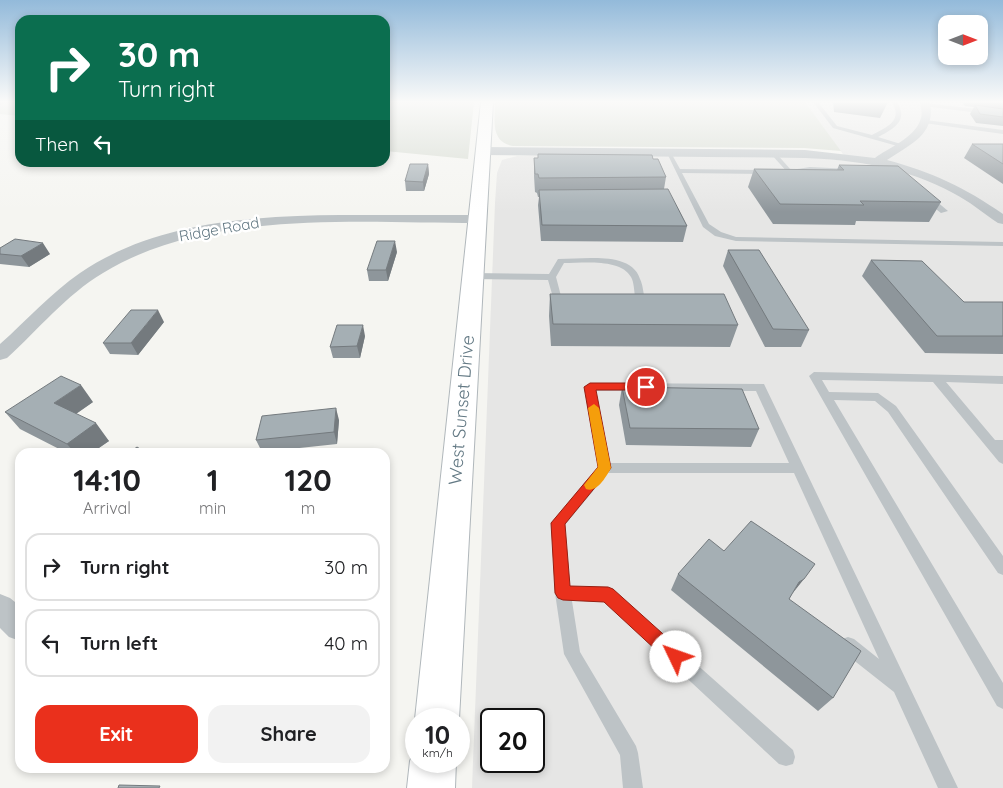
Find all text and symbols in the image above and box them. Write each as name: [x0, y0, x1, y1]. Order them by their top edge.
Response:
north arrow: [938, 15, 988, 65]
map controls: [938, 15, 988, 65]
text: 30 m: [118, 32, 200, 76]
icon: right: [35, 35, 100, 100]
text: Turn right: [118, 75, 215, 103]
icon: left: [89, 130, 117, 158]
text: Then: [35, 132, 79, 156]
street label: Ridge Road: [177, 213, 261, 245]
street label: West Sunset Drive: [443, 334, 479, 486]
pin: [625, 366, 667, 408]
icon: arrive: [632, 373, 660, 401]
text: 14:10: [73, 461, 141, 499]
text: 1: [207, 461, 219, 499]
text: 120: [285, 461, 332, 499]
text: Arrival: [83, 498, 131, 518]
text: min: [199, 498, 226, 518]
text: m: [301, 498, 315, 518]
icon: right: [37, 553, 65, 581]
text: Turn right: [80, 555, 169, 579]
text: 30 m: [324, 555, 368, 579]
icon: left: [37, 629, 65, 657]
position arrow: [649, 630, 701, 682]
text: Turn left: [80, 631, 158, 655]
text: 40 m: [324, 631, 368, 655]
button: Exit: [35, 705, 198, 763]
button: Share: [208, 705, 370, 763]
speed limit sign: 20: [480, 708, 545, 773]
text: 10: [425, 719, 450, 750]
text: km/h: [422, 745, 453, 760]

